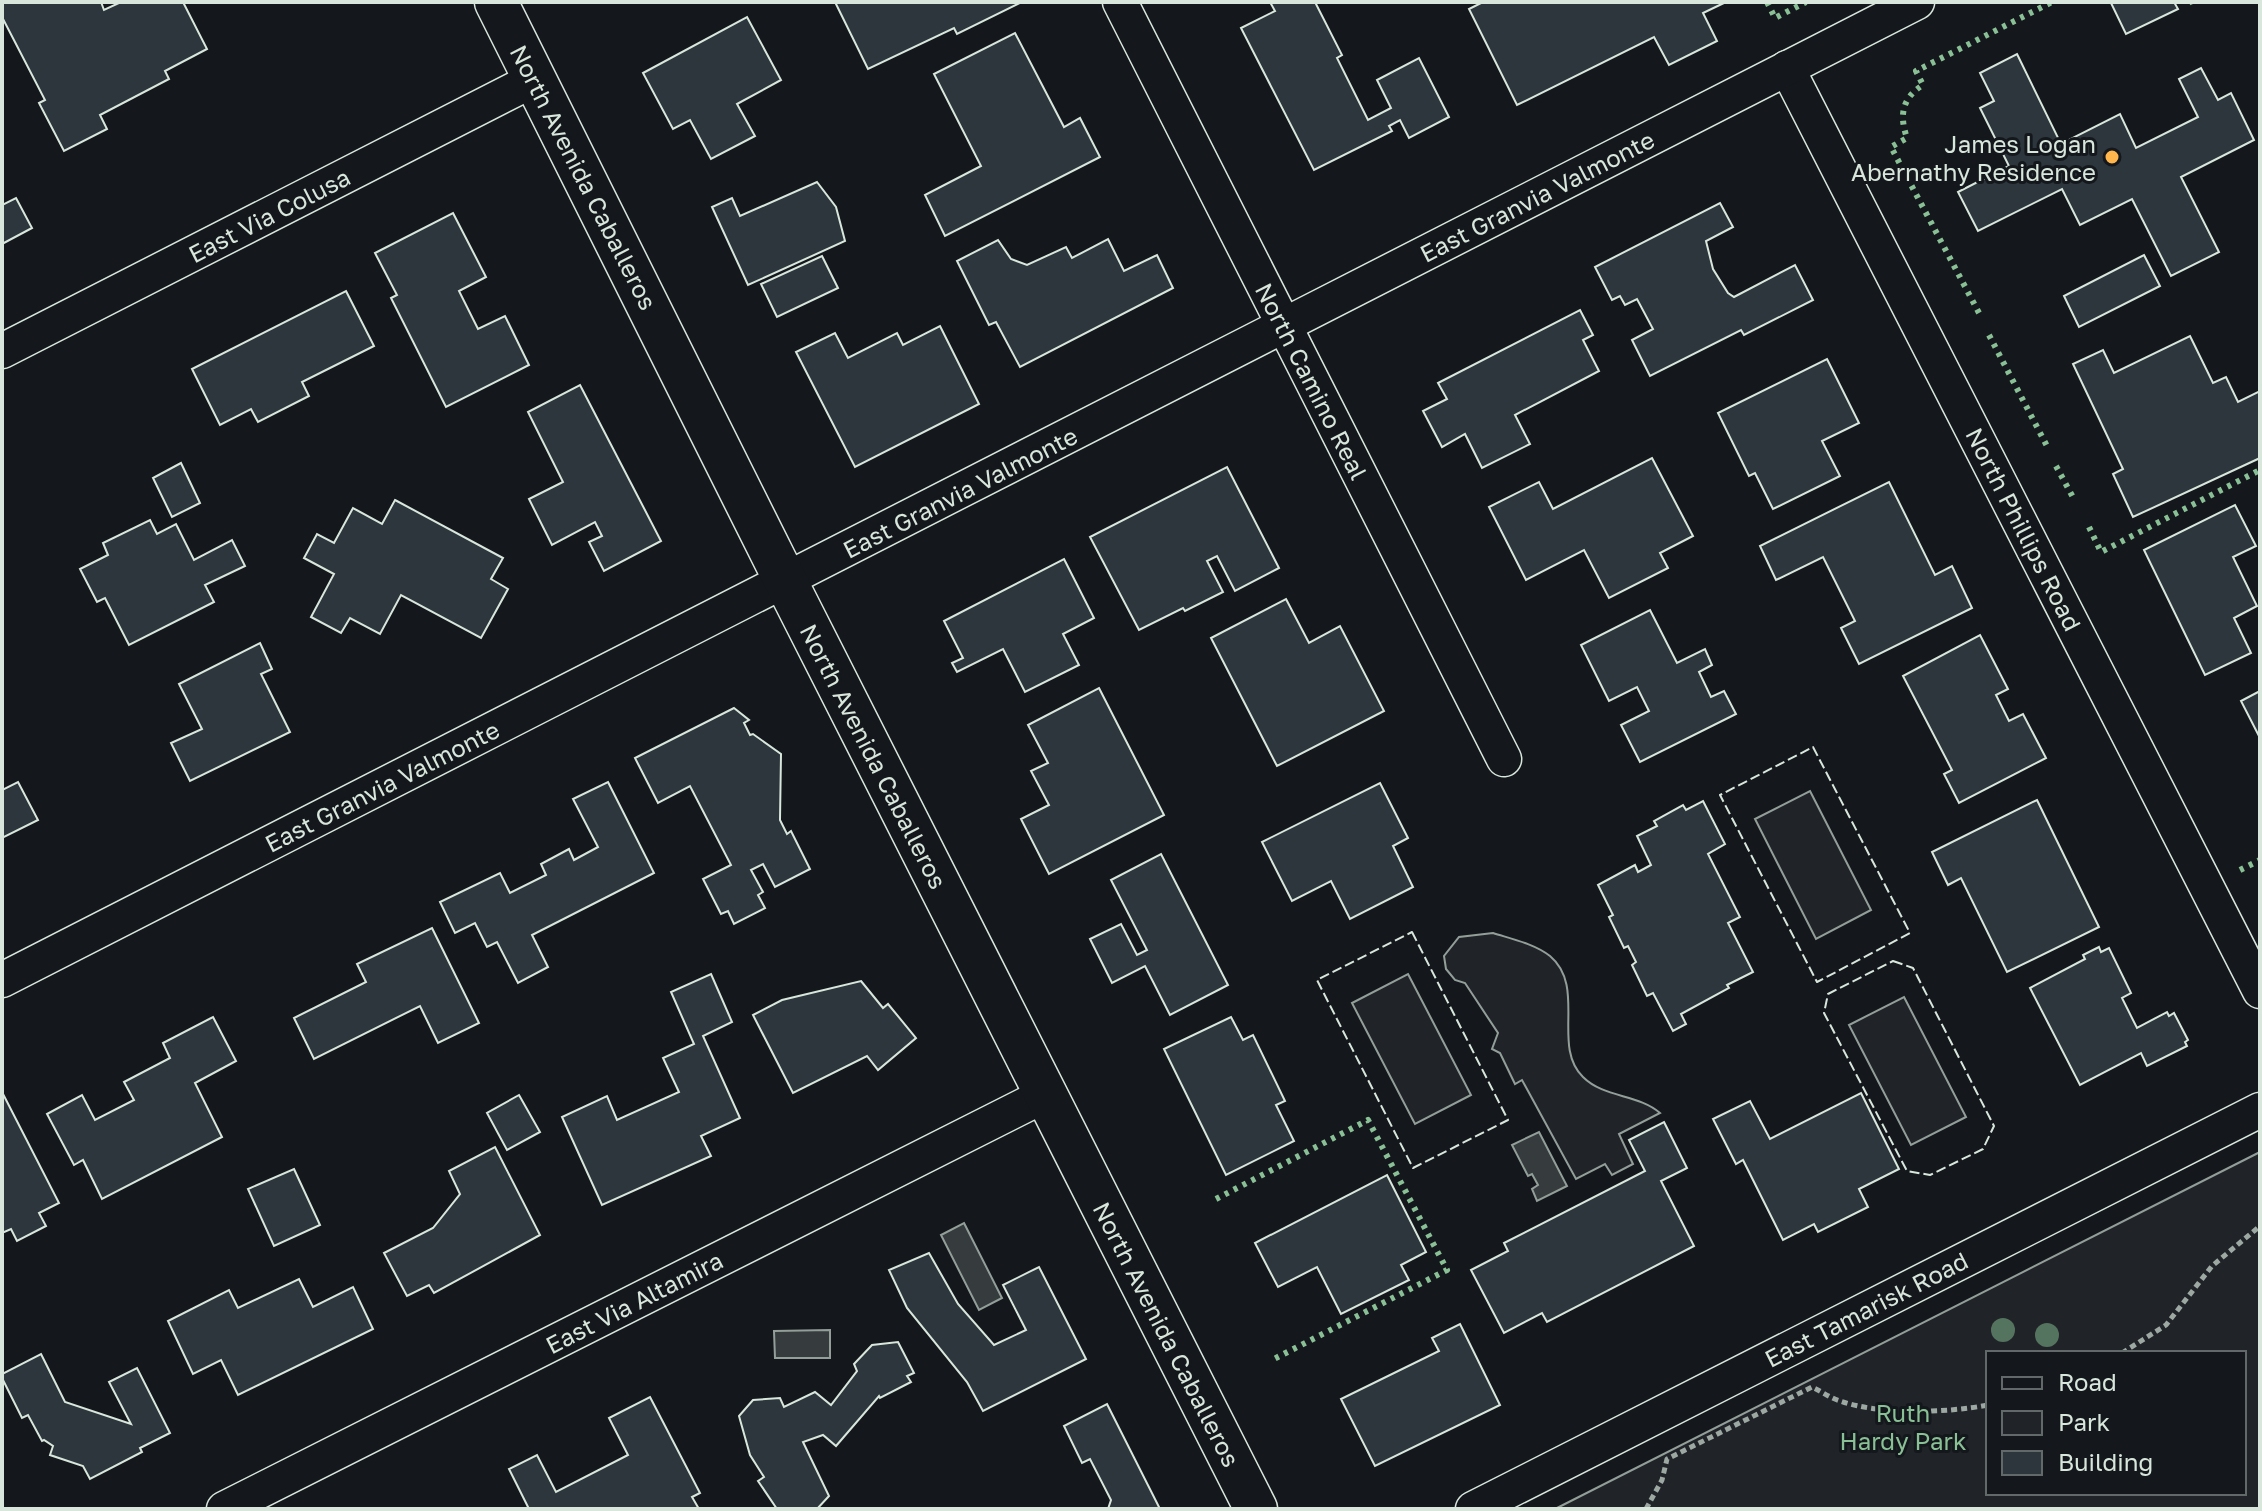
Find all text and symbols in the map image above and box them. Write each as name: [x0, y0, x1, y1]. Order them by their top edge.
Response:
street label: North Avenida Caballeros: [504, 40, 664, 314]
street label: East Granvia Valmonte: [1415, 124, 1659, 268]
place label: James Logan Abernathy Residence: [1851, 129, 2096, 186]
marker: James Logan Abernathy Residence: [2103, 148, 2121, 166]
street label: East Via Colusa: [183, 162, 355, 268]
street label: North Camino Real: [1250, 278, 1374, 484]
street label: East Granvia Valmonte: [838, 420, 1082, 564]
street label: North Phillips Road: [1960, 423, 2088, 635]
street label: North Avenida Caballeros: [794, 619, 954, 893]
street label: East Granvia Valmonte: [260, 714, 504, 858]
street label: North Avenida Caballeros: [1087, 1197, 1247, 1471]
street label: East Via Altamira: [541, 1245, 727, 1359]
street label: East Tamarisk Road: [1760, 1245, 1972, 1373]
legend: [1986, 1351, 2246, 1495]
text: Road: [2058, 1367, 2117, 1396]
park label: Ruth Hardy Park: [1839, 1398, 1967, 1455]
text: Park: [2058, 1407, 2110, 1436]
text: Building: [2058, 1447, 2153, 1476]

